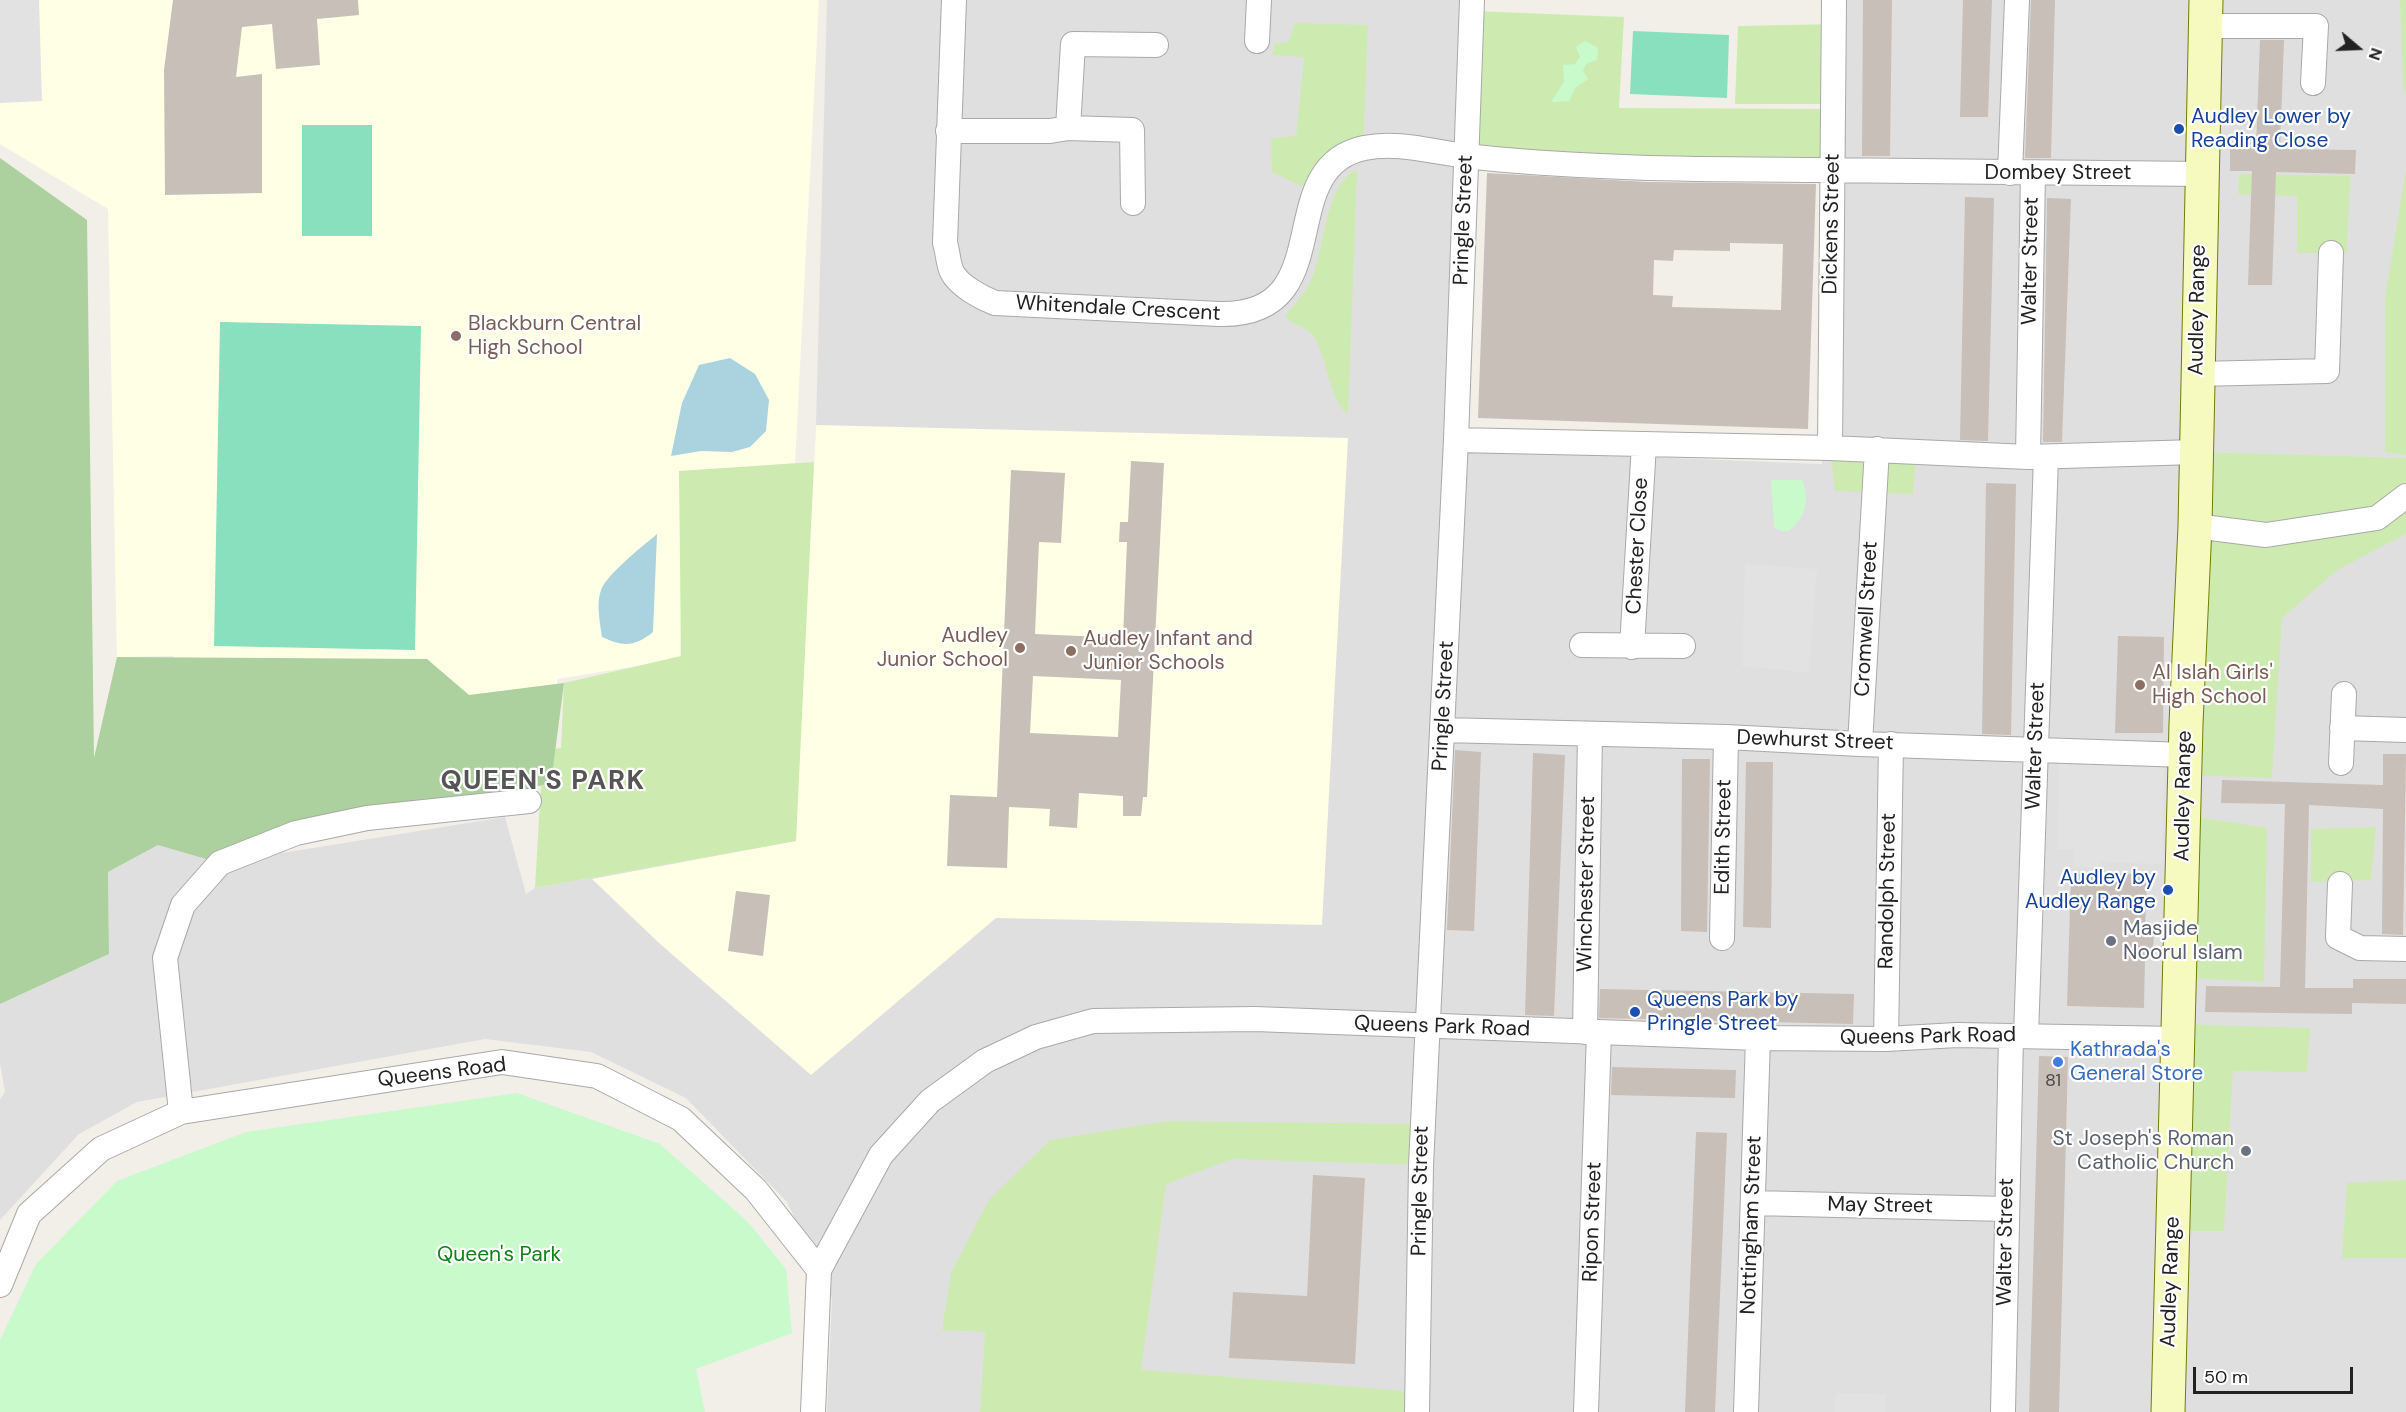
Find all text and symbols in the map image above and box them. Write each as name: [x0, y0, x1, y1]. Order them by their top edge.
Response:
north arrow: [2328, 18, 2388, 78]
text: N: [2364, 45, 2387, 63]
place label: Audley Lower by Reading Close: [2191, 104, 2351, 154]
marker: Audley Lower by Reading Close: [2172, 122, 2186, 136]
street label: Dickens Street: [1818, 153, 1846, 295]
street label: Pringle Street: [1449, 154, 1479, 286]
street label: Dombey Street: [1984, 160, 2132, 186]
street label: Walter Street: [2017, 197, 2045, 325]
street label: Audley Range: [2184, 244, 2212, 376]
street label: Whitendale Crescent: [1015, 291, 1221, 327]
place label: Blackburn Central High School: [468, 311, 641, 361]
marker: Blackburn Central High School: [449, 329, 463, 343]
street label: Chester Close: [1622, 477, 1654, 615]
street label: Cromwell Street: [1850, 541, 1884, 697]
place label: Audley Junior School: [877, 623, 1008, 673]
place label: Audley Infant and Junior Schools: [1083, 626, 1253, 676]
street label: Pringle Street: [1428, 640, 1460, 772]
marker: Audley Junior School: [1013, 641, 1027, 655]
marker: Audley Infant and Junior Schools: [1064, 644, 1078, 658]
place label: Al Islah Girls' High School: [2152, 660, 2273, 710]
marker: Al Islah Girls' High School: [2133, 678, 2147, 692]
street label: Walter Street: [2021, 682, 2051, 810]
street label: Dewhurst Street: [1736, 726, 1894, 756]
street label: Audley Range: [2170, 730, 2198, 862]
district label: QUEEN'S PARK: [440, 766, 646, 798]
street label: Edith Street: [1710, 779, 1738, 895]
street label: Winchester Street: [1573, 796, 1601, 972]
street label: Randolph Street: [1874, 813, 1902, 969]
place label: Audley by Audley Range: [2025, 865, 2156, 915]
marker: Audley by Audley Range: [2161, 883, 2175, 897]
place label: Masjide Noorul Islam: [2123, 916, 2243, 966]
marker: Masjide Noorul Islam: [2104, 934, 2118, 948]
place label: Queens Park by Pringle Street: [1647, 987, 1798, 1037]
marker: Queens Park by Pringle Street: [1628, 1005, 1642, 1019]
street label: Queens Park Road: [1353, 1011, 1531, 1043]
street label: Queens Park Road: [1840, 1023, 2016, 1051]
place label: Kathrada's General Store: [2070, 1037, 2203, 1087]
street label: Queens Road: [376, 1053, 508, 1093]
marker: Kathrada's General Store: [2051, 1055, 2065, 1069]
house number: 81: [2045, 1070, 2061, 1092]
street label: Pringle Street: [1407, 1126, 1435, 1256]
place label: St Joseph's Roman Catholic Church: [2052, 1126, 2234, 1176]
street label: Nottingham Street: [1736, 1135, 1768, 1315]
marker: St Joseph's Roman Catholic Church: [2239, 1144, 2253, 1158]
street label: Ripon Street: [1578, 1161, 1608, 1283]
street label: Walter Street: [1992, 1178, 2020, 1306]
street label: May Street: [1827, 1192, 1933, 1220]
street label: Audley Range: [2156, 1216, 2186, 1348]
park label: Queen's Park: [437, 1242, 561, 1268]
scale bar: [2196, 1355, 2356, 1393]
text: 50 m: [2204, 1365, 2248, 1389]

